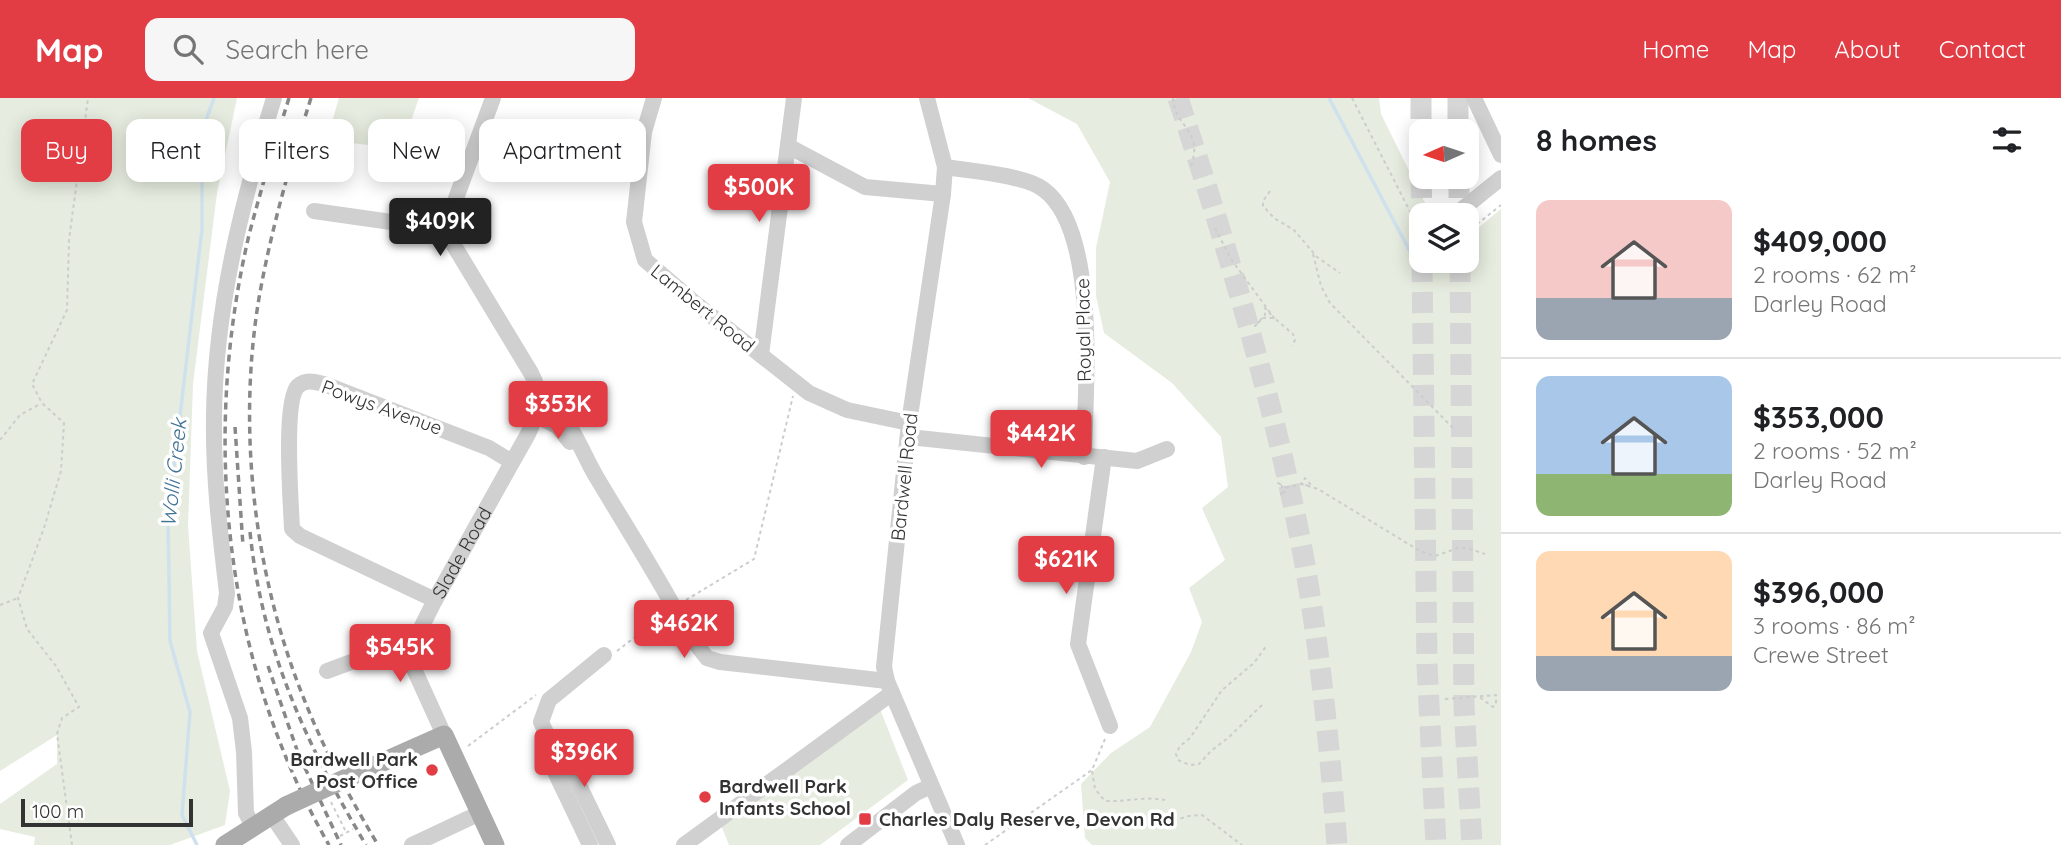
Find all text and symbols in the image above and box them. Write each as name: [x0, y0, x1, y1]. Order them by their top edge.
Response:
search box: [145, 18, 635, 81]
text: Map: [35, 29, 103, 70]
icon: search: [169, 30, 207, 68]
text: Search here: [225, 33, 369, 66]
text: Home: [1642, 34, 1709, 64]
text: Map: [1747, 34, 1796, 64]
text: About: [1834, 34, 1901, 64]
text: Contact: [1939, 34, 2026, 64]
chip: Buy: [21, 119, 112, 182]
chip: Rent: [126, 119, 225, 182]
chip: Filters: [239, 119, 354, 182]
chip: New: [368, 119, 465, 182]
chip: Apartment: [479, 119, 646, 182]
north arrow: [1409, 119, 1479, 189]
map controls: [1409, 119, 1479, 273]
text: 8 homes: [1536, 121, 1657, 159]
icon: filters: [1988, 121, 2026, 159]
pin: $500K: [710, 164, 808, 224]
text: $500K: [724, 172, 794, 201]
pin: $409K: [391, 198, 489, 258]
button: layers: [1409, 203, 1479, 273]
text: $409K: [405, 206, 475, 235]
text: $409,000: [1753, 222, 1887, 260]
icon: home: [1592, 228, 1676, 312]
street label: Lambert Road: [646, 259, 760, 357]
text: 2 rooms · 62 m²: [1753, 260, 1917, 289]
street label: Royal Place: [1070, 278, 1096, 382]
text: Darley Road: [1753, 289, 1887, 318]
street label: Powys Avenue: [318, 374, 446, 440]
pin: $353K: [509, 382, 607, 441]
text: $353K: [525, 389, 591, 418]
text: $353,000: [1753, 398, 1884, 436]
icon: home: [1592, 404, 1676, 488]
pin: $442K: [992, 410, 1090, 470]
street label: Bardwell Road: [885, 412, 923, 542]
water label: Wolli Creek: [154, 416, 192, 528]
text: $442K: [1007, 418, 1075, 447]
text: 2 rooms · 52 m²: [1753, 436, 1917, 465]
text: Darley Road: [1753, 465, 1887, 494]
street label: Slade Road: [426, 503, 497, 603]
pin: $621K: [1017, 536, 1115, 596]
text: $621K: [1034, 544, 1098, 573]
text: $396,000: [1753, 573, 1884, 611]
icon: home: [1592, 579, 1676, 663]
pin: $462K: [635, 601, 733, 660]
text: $462K: [650, 608, 718, 637]
text: 3 rooms · 86 m²: [1753, 611, 1916, 640]
pin: $545K: [351, 624, 449, 684]
text: $545K: [366, 632, 434, 661]
text: Crewe Street: [1753, 640, 1889, 669]
pin: $396K: [535, 730, 633, 789]
text: $396K: [551, 737, 617, 766]
place label: Bardwell Park Post Office: [290, 747, 418, 793]
marker: Bardwell Park Post Office: [424, 762, 440, 778]
place label: Bardwell Park Infants School: [719, 774, 851, 820]
marker: Bardwell Park Infants School: [697, 789, 713, 805]
scale bar: [21, 796, 192, 828]
text: 100 m: [32, 799, 84, 823]
place label: Charles Daly Reserve, Devon Rd: [879, 807, 1175, 831]
marker: Charles Daly Reserve, Devon Rd: [857, 811, 873, 827]

